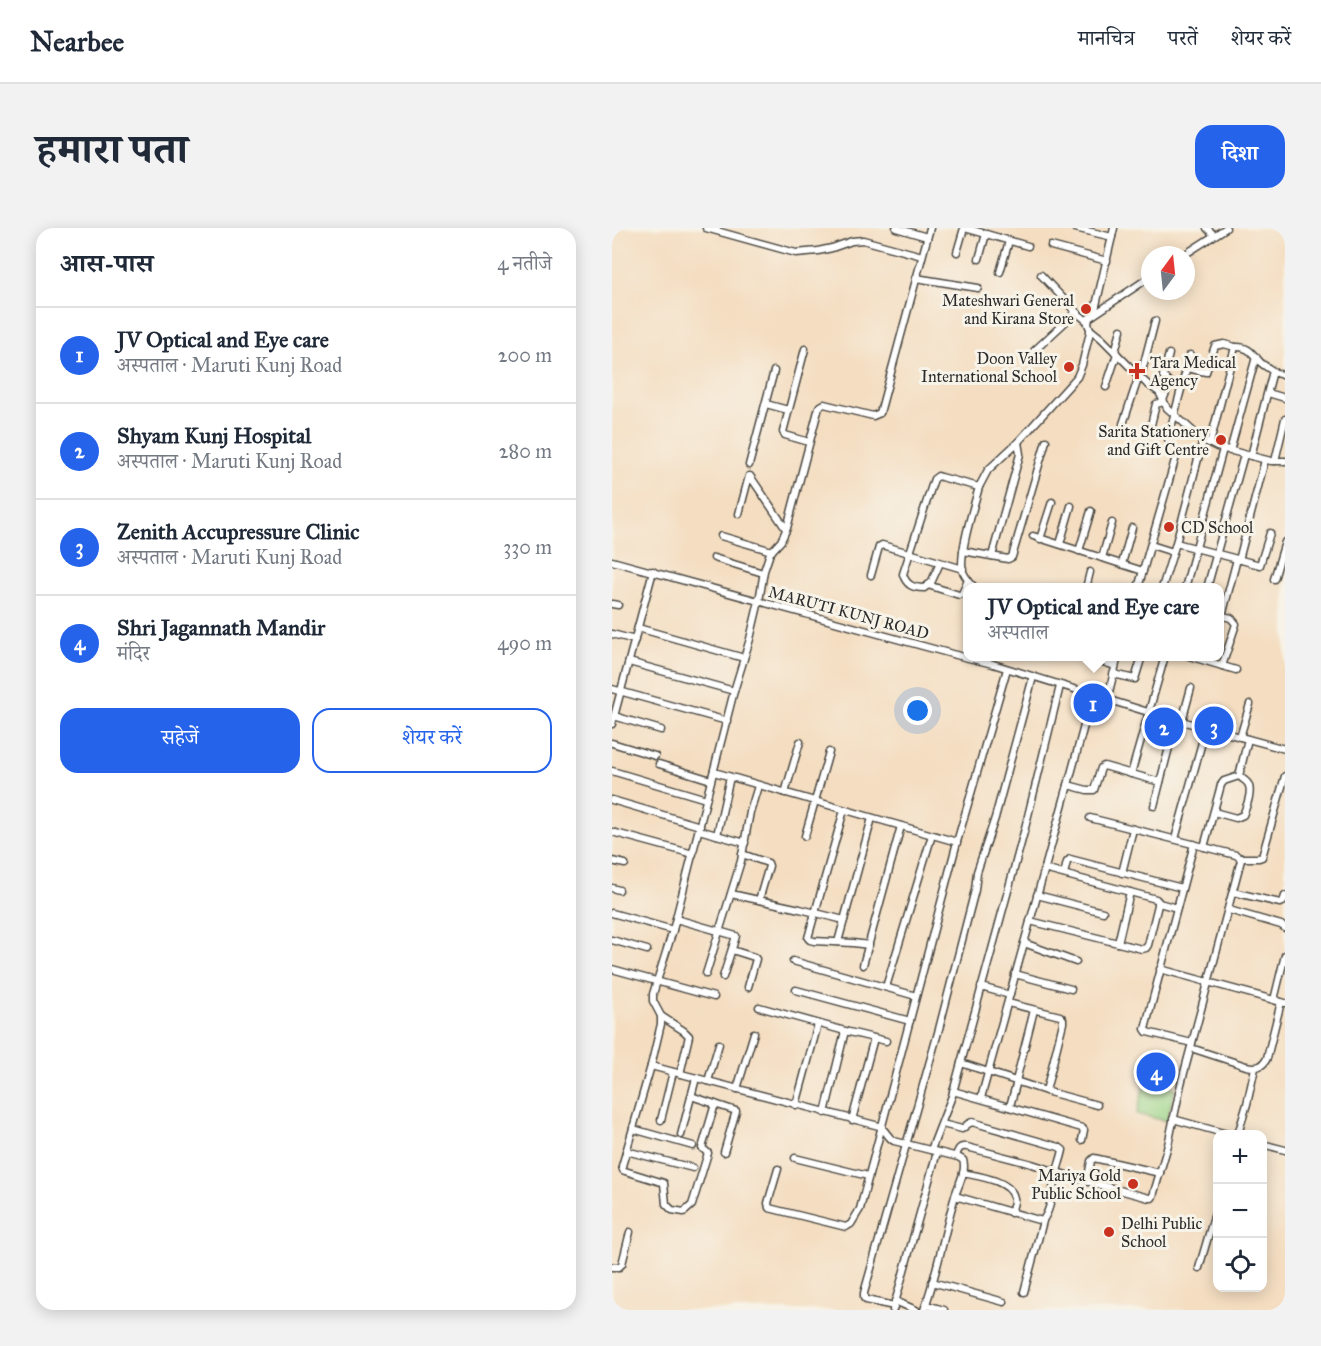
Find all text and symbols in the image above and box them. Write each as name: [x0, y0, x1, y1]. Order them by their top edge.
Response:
text: Nearbee: [30, 24, 124, 59]
text: मानचित्र: [1078, 25, 1135, 51]
text: परतें: [1168, 25, 1198, 51]
text: शेयर करें: [1231, 25, 1291, 51]
text: हमारा पता: [36, 123, 188, 175]
button: दिशा: [1195, 125, 1285, 188]
north arrow: [1141, 246, 1195, 300]
text: आस-पास: [60, 247, 153, 279]
text: 4 नतीजे: [497, 251, 552, 275]
place label: Mateshwari General and Kirana Store: [942, 291, 1075, 328]
marker: Mateshwari General and Kirana Store: [1079, 302, 1093, 316]
text: JV Optical and Eye care: [117, 326, 329, 353]
text: 1: [76, 343, 83, 367]
text: 200 m: [498, 343, 552, 367]
place label: Doon Valley International School: [921, 349, 1058, 386]
text: अस्पताल · Maruti Kunj Road: [117, 353, 342, 377]
place label: Tara Medical Agency: [1149, 353, 1237, 391]
marker: Doon Valley International School: [1062, 360, 1076, 374]
marker: Tara Medical Agency: [1128, 362, 1146, 380]
text: Shyam Kunj Hospital: [117, 422, 311, 449]
place label: Sarita Stationery and Gift Centre: [1098, 422, 1209, 459]
marker: Sarita Stationery and Gift Centre: [1214, 433, 1228, 447]
text: 2: [75, 439, 84, 463]
text: 280 m: [499, 439, 552, 463]
text: अस्पताल · Maruti Kunj Road: [117, 449, 342, 473]
text: Zenith Accupressure Clinic: [117, 518, 360, 545]
place label: CD School: [1181, 518, 1254, 537]
marker: CD School: [1162, 520, 1176, 534]
text: 3: [76, 535, 84, 559]
text: 330 m: [503, 535, 552, 559]
text: अस्पताल · Maruti Kunj Road: [117, 545, 342, 569]
street label: MARUTI KUNJ ROAD: [766, 582, 931, 644]
popup: [963, 583, 1224, 661]
text: JV Optical and Eye care: [988, 593, 1199, 620]
text: Shri Jagannath Mandir: [117, 614, 325, 641]
text: अस्पताल: [988, 620, 1048, 644]
text: 4: [74, 631, 85, 655]
text: 490 m: [497, 631, 552, 655]
text: मंदिर: [117, 641, 150, 665]
pin: 1: [1074, 680, 1112, 726]
your location: [903, 696, 932, 725]
pin: 2: [1144, 704, 1184, 750]
pin: 3: [1194, 704, 1234, 748]
button: सहेजें: [60, 708, 300, 773]
button: शेयर करें: [312, 708, 552, 773]
pin: 4: [1136, 1050, 1176, 1094]
map controls: [1213, 1130, 1267, 1292]
button: +: [1213, 1130, 1267, 1184]
place label: Mariya Gold Public School: [1031, 1166, 1122, 1203]
marker: Mariya Gold Public School: [1126, 1177, 1140, 1191]
button: −: [1213, 1184, 1267, 1238]
place label: Delhi Public School: [1121, 1214, 1202, 1251]
marker: Delhi Public School: [1102, 1225, 1116, 1239]
button: locate: [1213, 1238, 1267, 1292]

